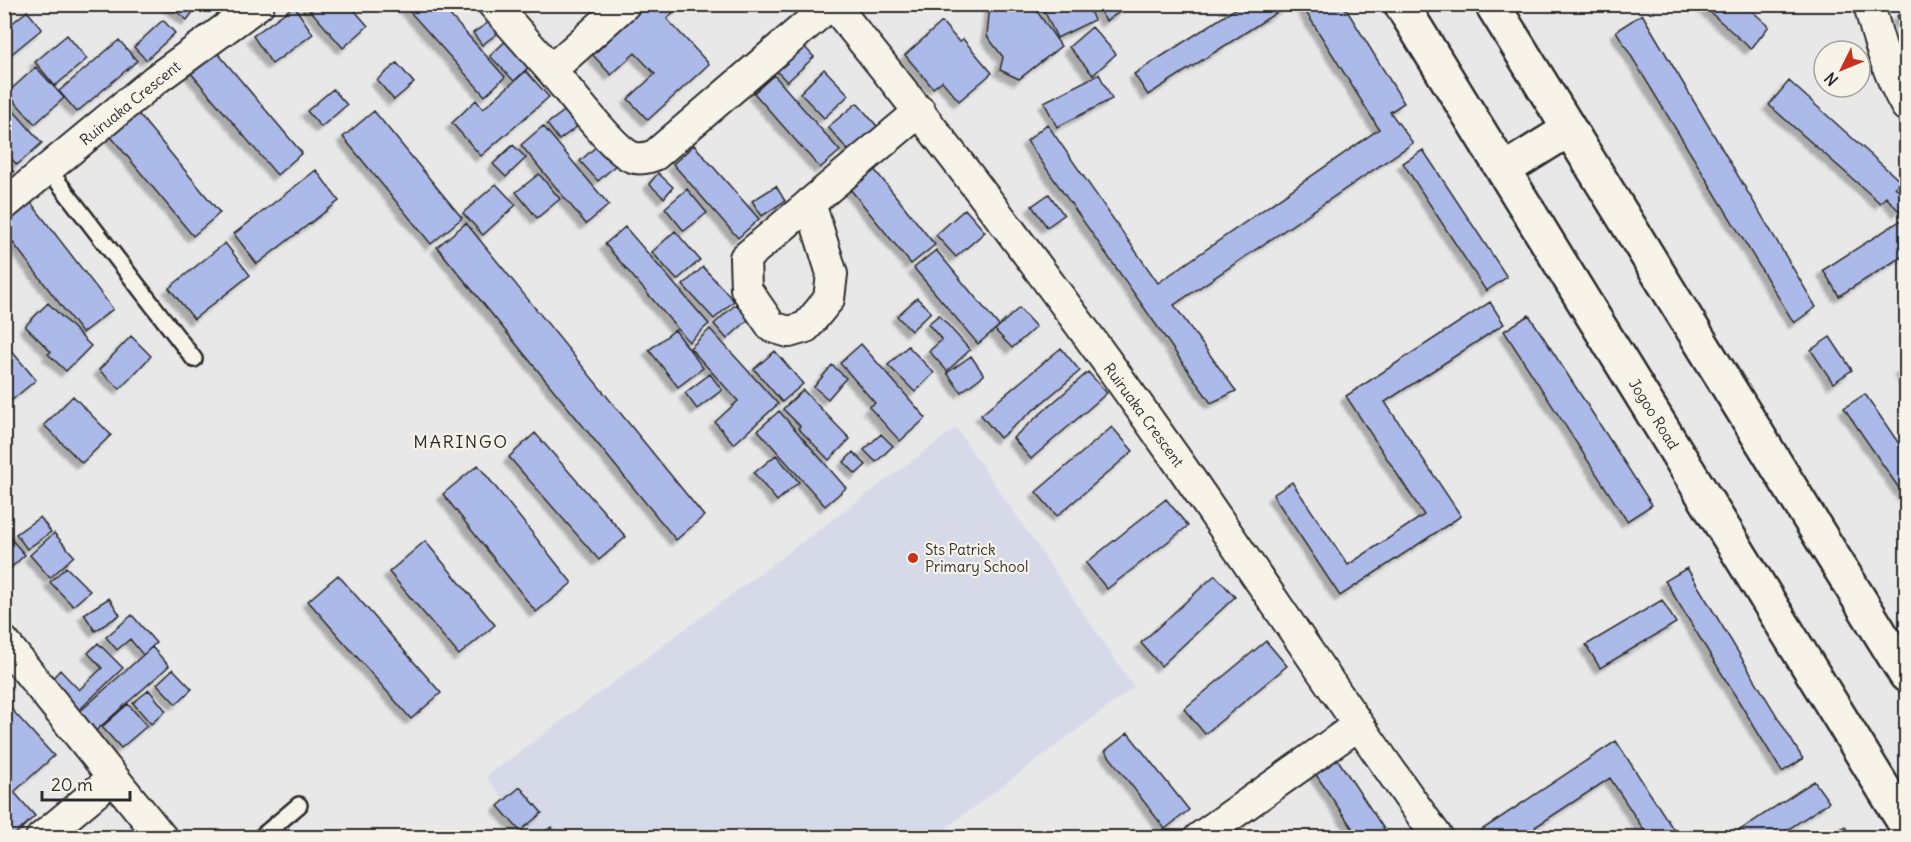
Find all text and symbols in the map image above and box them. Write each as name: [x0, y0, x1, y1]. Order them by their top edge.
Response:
north arrow: [1812, 39, 1872, 99]
street label: Ruiruaka Crescent: [76, 57, 184, 149]
text: N: [1820, 68, 1842, 90]
street label: Ruiruaka Crescent: [1100, 359, 1188, 471]
street label: Jogoo Road: [1625, 375, 1683, 453]
district label: MARINGO: [413, 430, 509, 453]
place label: Sts Patrick Primary School: [925, 540, 1028, 576]
marker: Sts Patrick Primary School: [906, 551, 920, 565]
scale bar: [42, 764, 130, 802]
text: 20 m: [51, 773, 93, 796]

